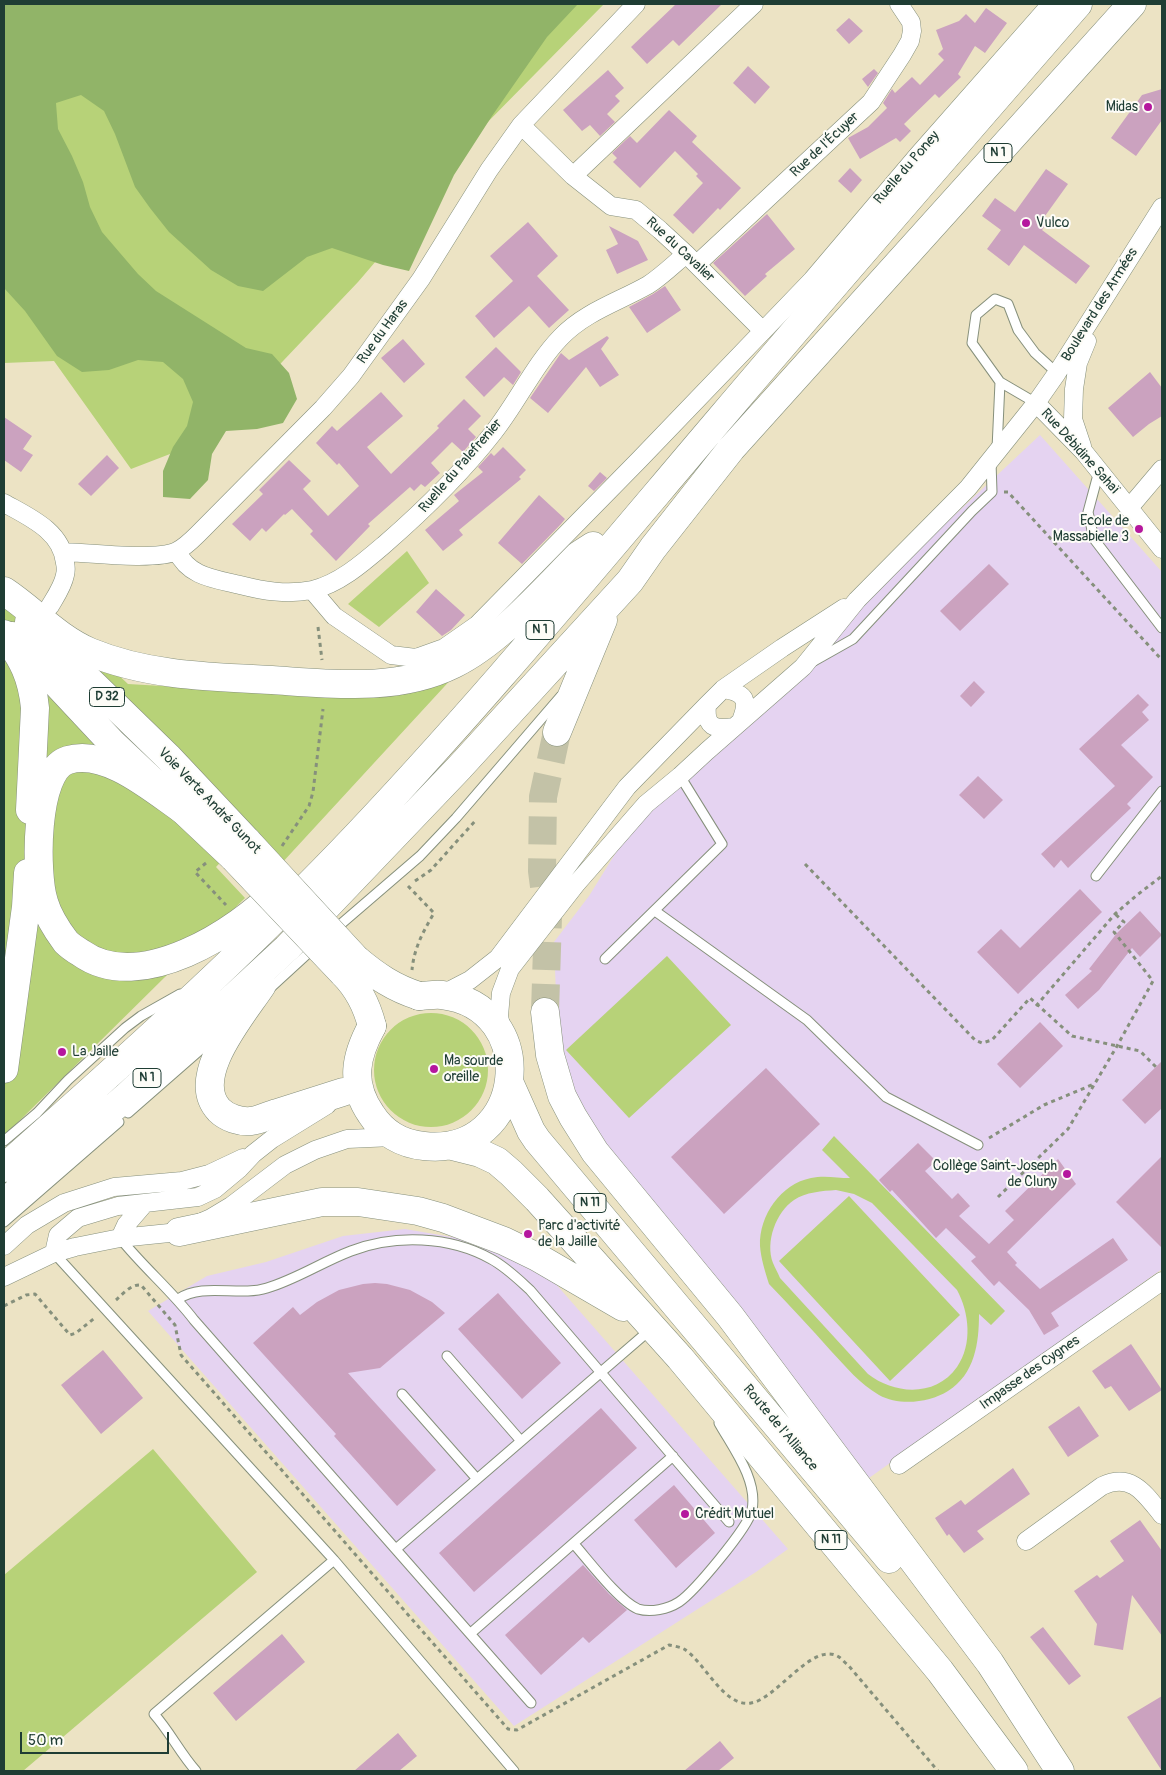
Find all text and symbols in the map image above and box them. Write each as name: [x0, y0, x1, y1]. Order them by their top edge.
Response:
place label: Midas: [1106, 99, 1138, 115]
marker: Midas: [1142, 101, 1154, 113]
street label: Rue de l'Écuyer: [787, 109, 863, 181]
street label: Ruelle du Poney: [871, 128, 943, 208]
road number: N 1: [984, 144, 1012, 162]
street label: Rue du Cavalier: [642, 214, 718, 286]
place label: Vulco: [1036, 215, 1069, 231]
marker: Vulco: [1020, 217, 1032, 229]
street label: Boulevard des Armées: [1058, 245, 1142, 365]
street label: Rue du Haras: [354, 297, 412, 367]
street label: Rue Débidine Sahaï: [1037, 406, 1123, 498]
street label: Ruelle du Palefrenier: [416, 416, 506, 516]
place label: Ecole de Massabielle 3: [1053, 513, 1129, 546]
marker: Ecole de Massabielle 3: [1133, 523, 1145, 535]
road number: N 1: [526, 620, 554, 640]
road number: D 32: [90, 688, 124, 706]
street label: Voie Verte André Gunot: [154, 744, 264, 858]
place label: La Jaille: [72, 1044, 119, 1060]
marker: La Jaille: [56, 1046, 68, 1058]
place label: Ma sourde oreille: [444, 1053, 503, 1086]
marker: Ma sourde oreille: [428, 1063, 440, 1075]
road number: N 1: [133, 1068, 161, 1088]
place label: Collège Saint-Joseph de Cluny: [933, 1158, 1057, 1190]
marker: Collège Saint-Joseph de Cluny: [1061, 1168, 1073, 1180]
road number: N 11: [574, 1194, 606, 1212]
place label: Parc d'activité de la Jaille: [538, 1218, 621, 1250]
marker: Parc d'activité de la Jaille: [522, 1228, 534, 1240]
street label: Impasse des Cygnes: [977, 1332, 1083, 1414]
street label: Route de l'Alliance: [739, 1381, 821, 1475]
place label: Crédit Mutuel: [695, 1506, 774, 1522]
marker: Crédit Mutuel: [679, 1508, 691, 1520]
road number: N 11: [815, 1530, 847, 1550]
scale bar: [22, 1722, 171, 1754]
text: 50 m: [28, 1731, 63, 1750]

